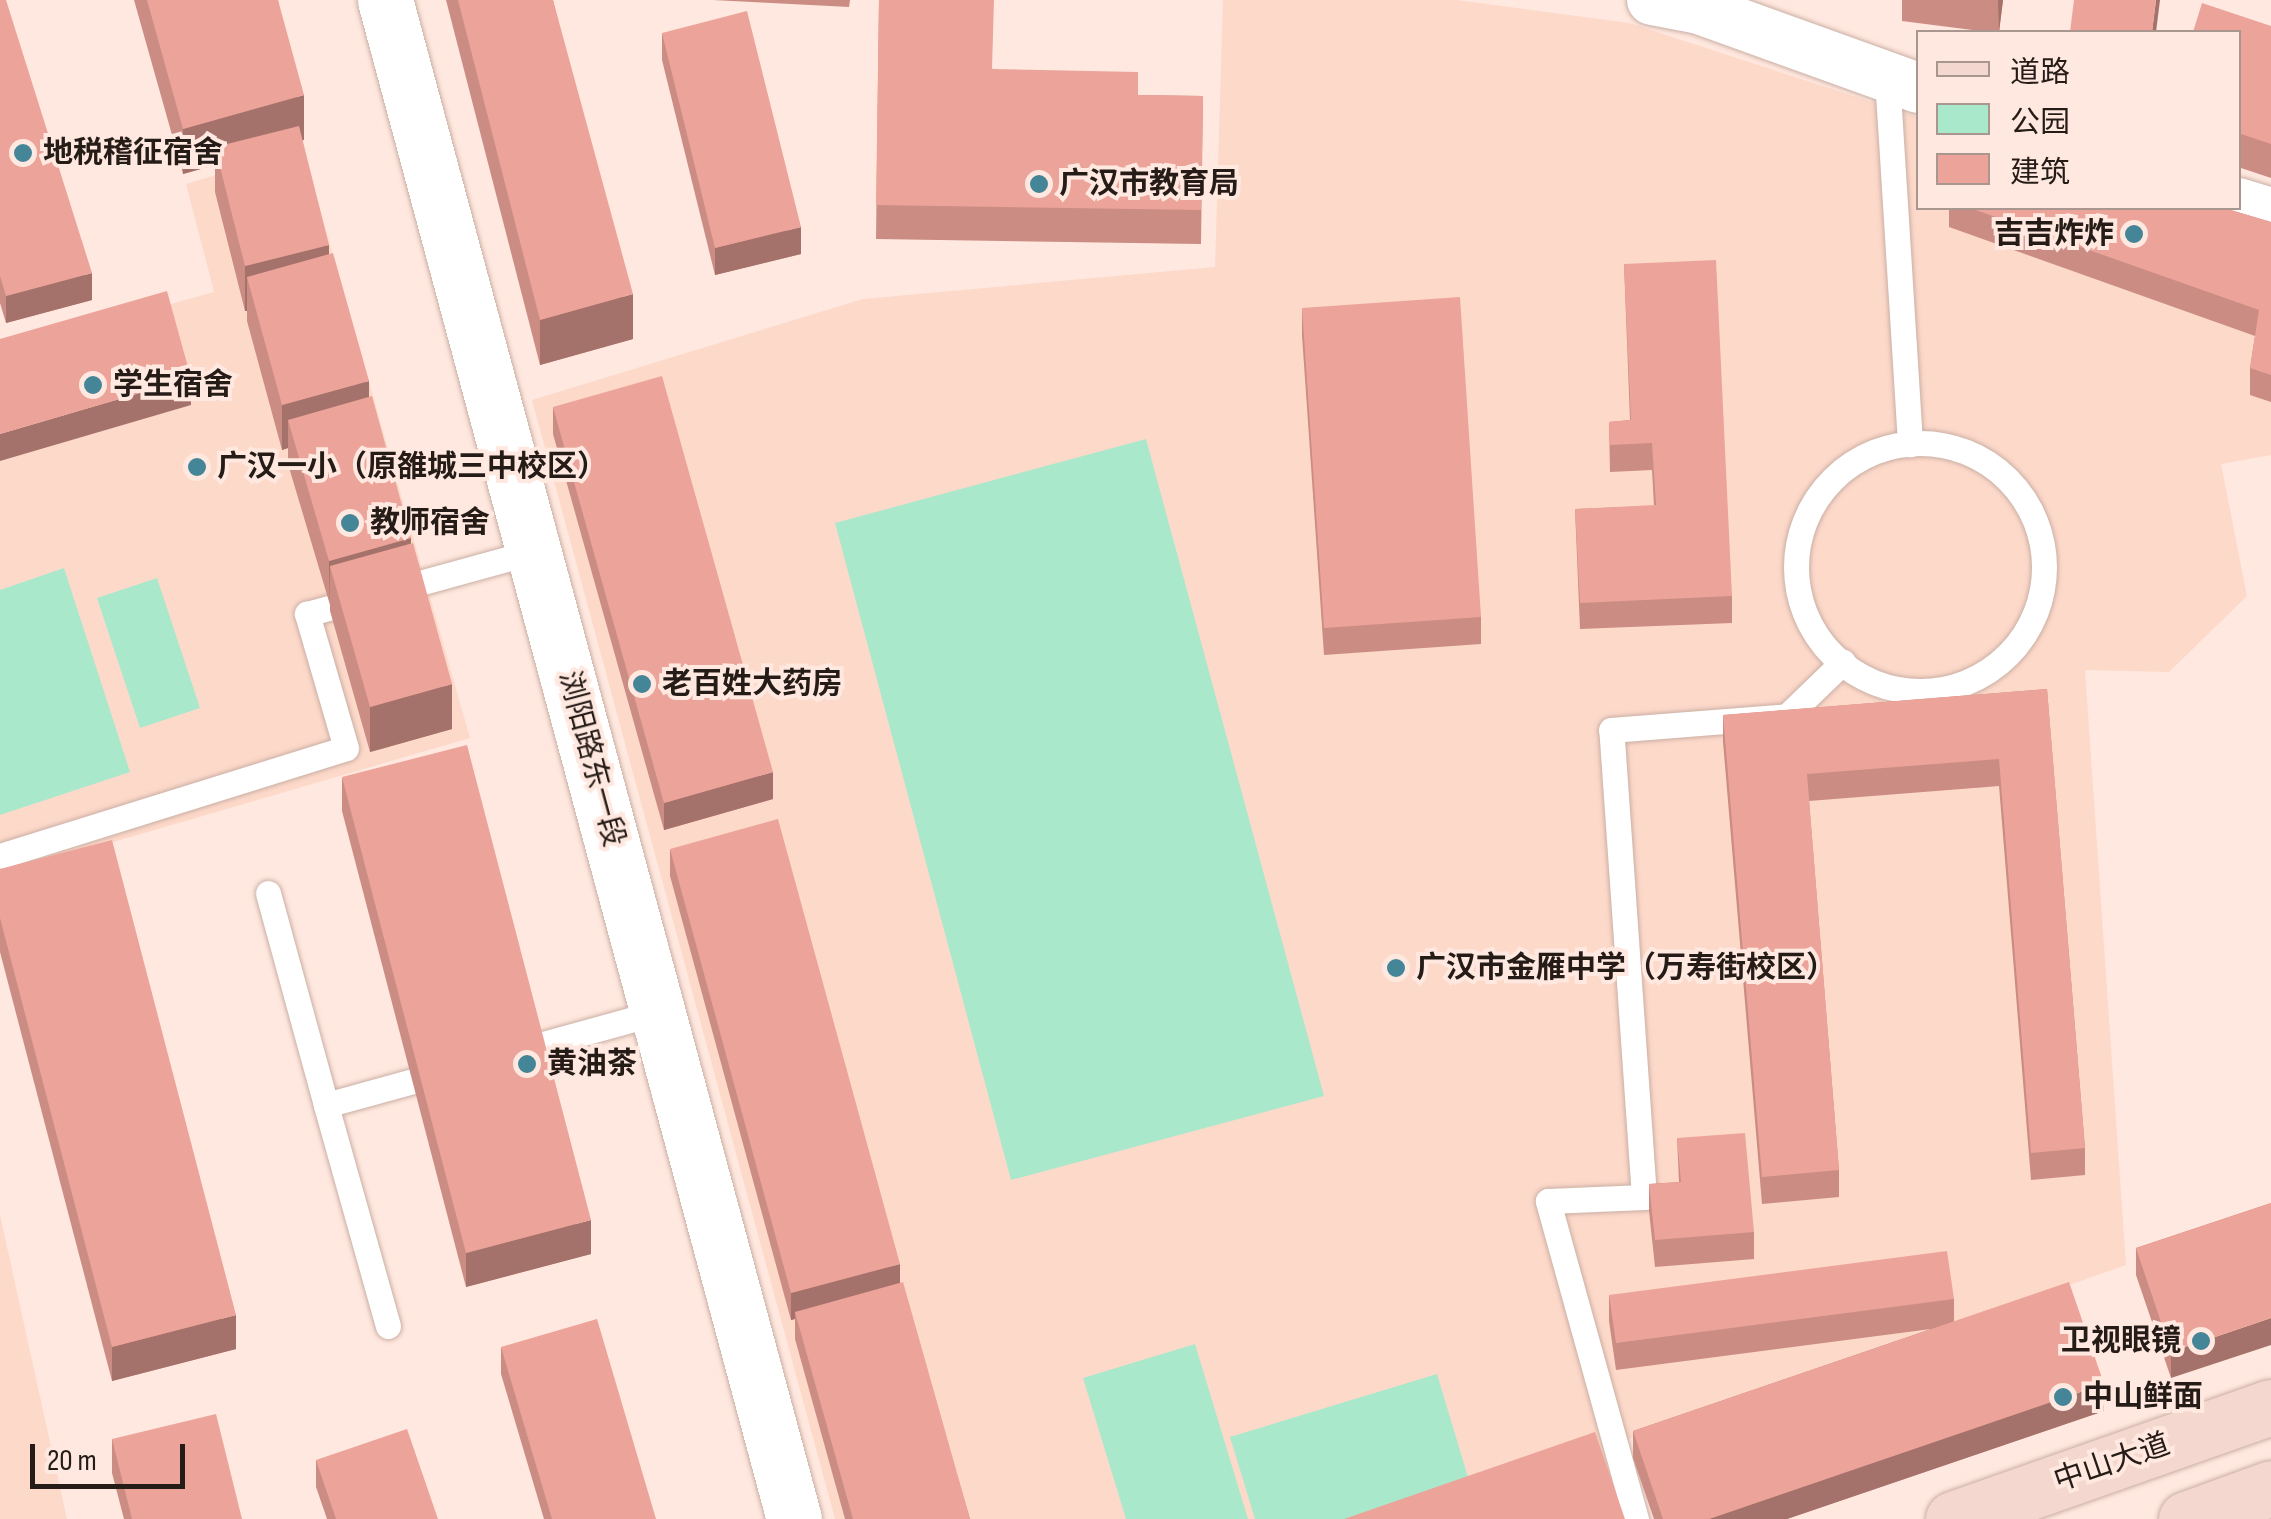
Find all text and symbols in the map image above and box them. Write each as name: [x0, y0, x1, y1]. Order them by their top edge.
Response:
legend: [1916, 30, 2241, 210]
text: 道路: [2010, 55, 2070, 91]
text: 公园: [2010, 105, 2070, 141]
place label: 地税稽征宿舍: [43, 135, 223, 171]
marker: 地税稽征宿舍: [12, 142, 34, 164]
text: 建筑: [2010, 155, 2070, 191]
place label: 广汉市教育局: [1059, 166, 1239, 202]
marker: 广汉市教育局: [1028, 173, 1050, 195]
place label: 吉吉炸炸: [1994, 216, 2114, 252]
marker: 吉吉炸炸: [2123, 223, 2145, 245]
place label: 学生宿舍: [113, 367, 233, 403]
marker: 学生宿舍: [82, 374, 104, 396]
place label: 广汉一小（原雒城三中校区）: [217, 449, 607, 485]
marker: 广汉一小（原雒城三中校区）: [186, 456, 208, 478]
place label: 教师宿舍: [370, 505, 490, 541]
marker: 教师宿舍: [339, 512, 361, 534]
place label: 老百姓大药房: [662, 666, 842, 702]
street label: 浏阳路东一段: [550, 667, 632, 851]
marker: 老百姓大药房: [631, 673, 653, 695]
place label: 广汉市金雁中学（万寿街校区）: [1416, 950, 1836, 986]
marker: 广汉市金雁中学（万寿街校区）: [1385, 957, 1407, 979]
place label: 黄油茶: [547, 1046, 637, 1082]
marker: 黄油茶: [516, 1053, 538, 1075]
place label: 卫视眼镜: [2061, 1323, 2181, 1359]
marker: 卫视眼镜: [2190, 1330, 2212, 1352]
place label: 中山鲜面: [2083, 1379, 2203, 1415]
marker: 中山鲜面: [2052, 1386, 2074, 1408]
scale bar: [35, 1424, 190, 1486]
street label: 中山大道: [2049, 1426, 2175, 1500]
text: 20 m: [47, 1443, 97, 1479]

